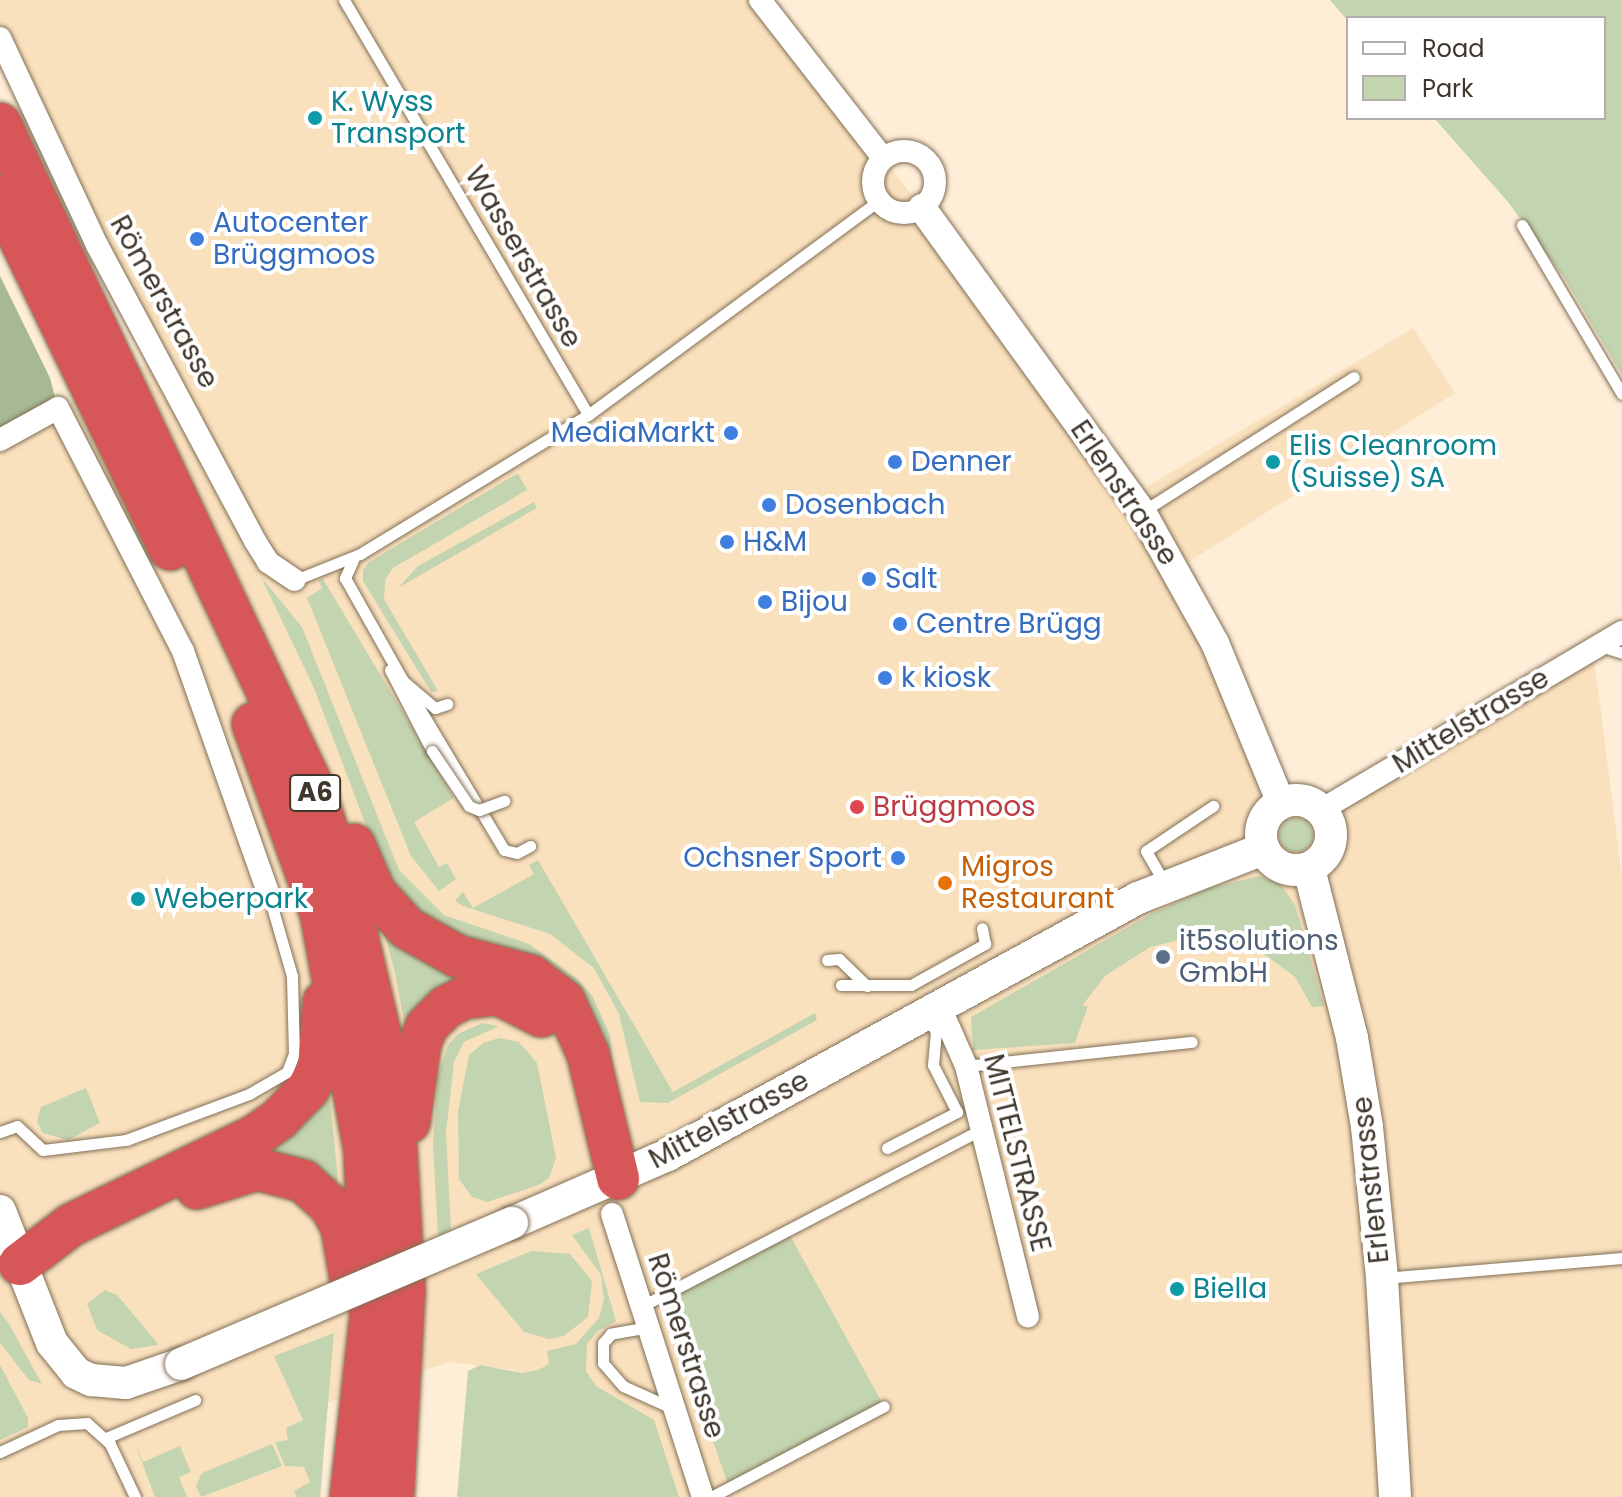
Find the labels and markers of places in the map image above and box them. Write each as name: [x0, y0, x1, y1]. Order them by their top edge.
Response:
place label: K. Wyss Transport: [331, 85, 466, 151]
marker: K. Wyss Transport: [306, 109, 324, 127]
place label: Autocenter Brüggmoos: [213, 206, 376, 272]
marker: Autocenter Brüggmoos: [188, 230, 206, 248]
place label: MediaMarkt: [551, 416, 715, 450]
marker: MediaMarkt: [722, 424, 740, 442]
place label: Elis Cleanroom (Suisse) SA: [1289, 429, 1497, 495]
place label: Denner: [911, 445, 1012, 479]
marker: Denner: [886, 453, 904, 471]
marker: Elis Cleanroom (Suisse) SA: [1264, 453, 1282, 471]
place label: Dosenbach: [785, 488, 945, 522]
marker: Dosenbach: [760, 496, 778, 514]
place label: H&M: [743, 525, 807, 559]
marker: H&M: [718, 533, 736, 551]
place label: Salt: [885, 562, 937, 596]
marker: Salt: [860, 570, 878, 588]
place label: Bijou: [781, 585, 848, 619]
marker: Bijou: [756, 593, 774, 611]
place label: Centre Brügg: [916, 607, 1102, 641]
marker: Centre Brügg: [891, 615, 909, 633]
place label: k kiosk: [901, 661, 991, 695]
marker: k kiosk: [876, 669, 894, 687]
place label: Brüggmoos: [873, 790, 1036, 824]
marker: Brüggmoos: [848, 798, 866, 816]
place label: Ochsner Sport: [683, 841, 882, 875]
marker: Ochsner Sport: [889, 849, 907, 867]
place label: Migros Restaurant: [961, 850, 1115, 916]
marker: Migros Restaurant: [936, 874, 954, 892]
place label: Weberpark: [154, 882, 308, 916]
marker: Weberpark: [129, 890, 147, 908]
place label: it5solutions GmbH: [1179, 924, 1339, 990]
marker: it5solutions GmbH: [1154, 948, 1172, 966]
place label: Biella: [1193, 1272, 1267, 1306]
marker: Biella: [1168, 1280, 1186, 1298]

